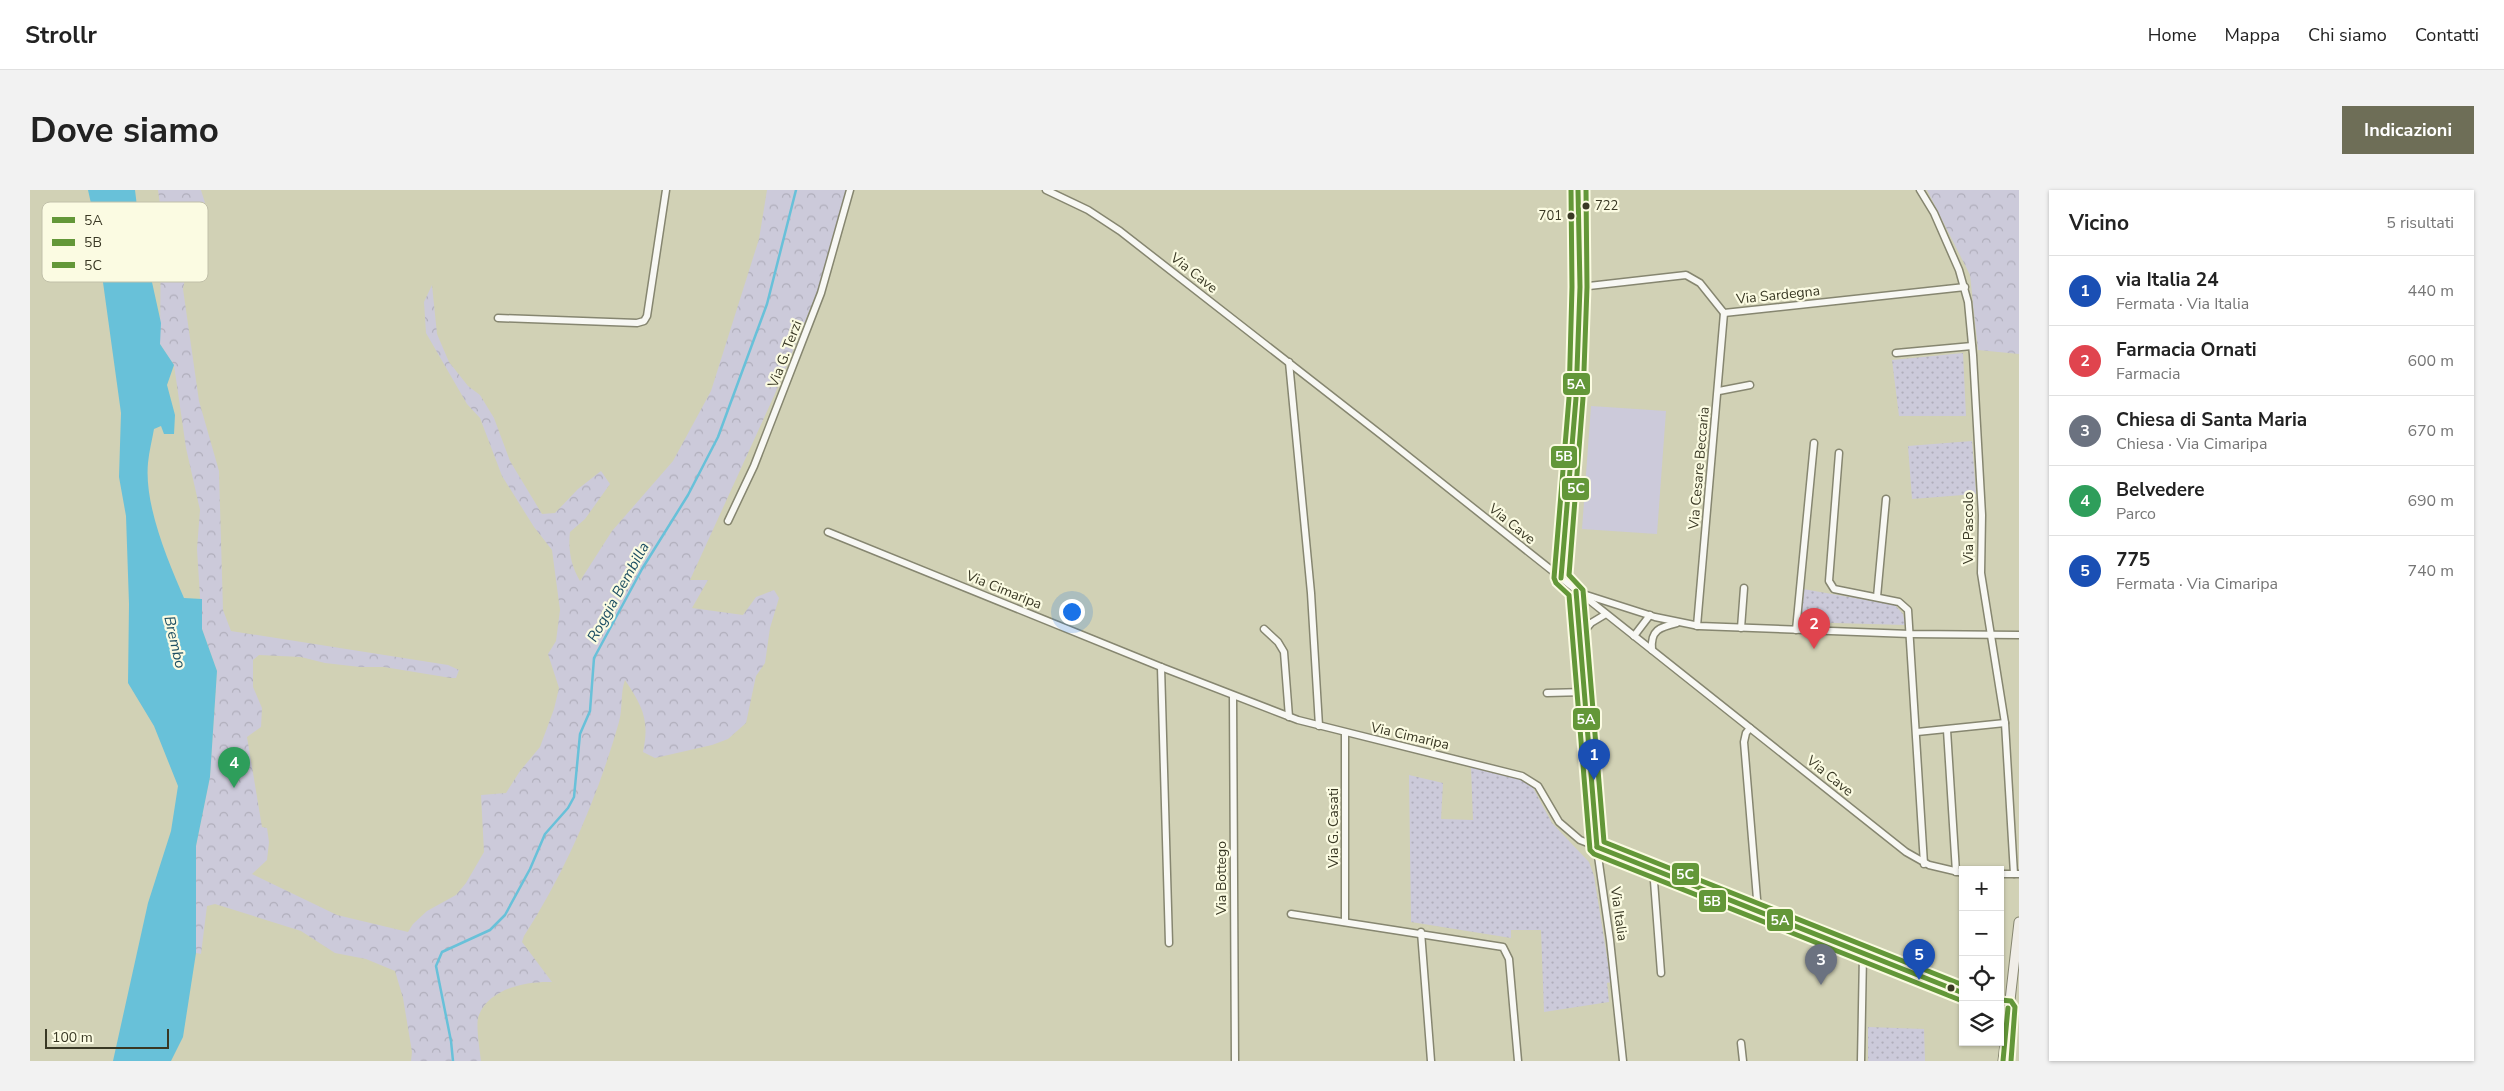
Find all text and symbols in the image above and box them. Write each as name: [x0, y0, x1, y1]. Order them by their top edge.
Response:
text: Strollr: [25, 19, 97, 51]
text: Home: [2148, 23, 2196, 47]
text: Mappa: [2224, 23, 2280, 47]
text: Chi siamo: [2308, 23, 2387, 47]
text: Contatti: [2415, 23, 2479, 47]
button: Indicazioni: [2342, 106, 2474, 154]
text: Dove siamo: [30, 107, 219, 154]
place label: 722: [1595, 197, 1618, 215]
marker: 722: [1581, 201, 1591, 211]
legend: [42, 202, 208, 282]
place label: 701: [1539, 207, 1562, 225]
text: Vicino: [2069, 209, 2129, 237]
text: 5A: [84, 211, 103, 230]
marker: 701: [1566, 211, 1576, 221]
text: 5 risultati: [2386, 212, 2454, 234]
text: 5B: [84, 233, 102, 252]
street label: Via Cave: [1166, 248, 1222, 297]
text: 5C: [84, 256, 102, 275]
text: via Italia 24: [2116, 267, 2219, 293]
text: 1: [2080, 280, 2090, 302]
text: 440 m: [2407, 280, 2454, 302]
street label: Via Sardegna: [1734, 281, 1821, 309]
text: Fermata · Via Italia: [2116, 293, 2249, 315]
street label: Via G. Terzi: [763, 318, 806, 391]
text: Farmacia Ornati: [2116, 337, 2257, 363]
text: 2: [2080, 350, 2090, 372]
text: 600 m: [2407, 350, 2454, 372]
text: Farmacia: [2116, 363, 2180, 385]
line badge: 5A: [1562, 372, 1591, 396]
text: 5A: [1567, 375, 1586, 394]
street label: Via Cesare Beccaria: [1684, 406, 1714, 531]
text: Chiesa di Santa Maria: [2116, 407, 2307, 433]
text: 3: [2080, 420, 2090, 442]
text: 670 m: [2407, 420, 2454, 442]
text: Chiesa · Via Cimaripa: [2116, 433, 2267, 455]
line badge: 5B: [1550, 445, 1578, 469]
text: 5B: [1555, 447, 1573, 466]
line badge: 5C: [1561, 477, 1590, 501]
text: Belvedere: [2116, 477, 2205, 503]
text: 5C: [1567, 479, 1585, 498]
text: 4: [2080, 490, 2090, 512]
text: 690 m: [2407, 490, 2454, 512]
street label: Via Pascolo: [1959, 491, 1978, 565]
street label: Via Cave: [1484, 499, 1539, 549]
text: Parco: [2116, 503, 2156, 525]
water label: Roggia Bembilla: [582, 539, 654, 645]
text: 775: [2116, 547, 2150, 573]
text: 5: [2080, 560, 2090, 582]
text: 740 m: [2407, 560, 2454, 582]
street label: Via Cimaripa: [963, 566, 1045, 614]
text: Fermata · Via Cimaripa: [2116, 573, 2278, 595]
your location: [1059, 599, 1085, 625]
pin: 2: [1798, 608, 1830, 649]
water label: Brembo: [159, 614, 191, 670]
line badge: 5A: [1572, 707, 1601, 731]
text: 5A: [1577, 710, 1596, 729]
street label: Via Cimaripa: [1368, 718, 1451, 754]
pin: 1: [1578, 739, 1610, 780]
pin: 4: [218, 747, 250, 788]
street label: Via Cave: [1802, 751, 1857, 801]
street label: Via G. Casati: [1324, 788, 1343, 869]
street label: Via Bottego: [1212, 841, 1231, 916]
line badge: 5C: [1671, 862, 1700, 886]
text: 5C: [1676, 865, 1694, 884]
map controls: [1959, 866, 2004, 1046]
button: +: [1959, 866, 2004, 911]
street label: Via Italia: [1606, 885, 1632, 942]
line badge: 5B: [1698, 889, 1727, 913]
text: 5B: [1703, 892, 1721, 911]
line badge: 5A: [1766, 908, 1794, 932]
text: 5A: [1771, 911, 1790, 930]
button: −: [1959, 911, 2004, 956]
pin: 5: [1903, 939, 1935, 980]
pin: 3: [1805, 944, 1837, 985]
button: locate: [1959, 956, 2004, 1001]
unlabelled marker: [1946, 983, 1956, 993]
button: layers: [1959, 1001, 2004, 1046]
scale bar: [45, 1026, 169, 1049]
text: 100 m: [52, 1028, 93, 1047]

